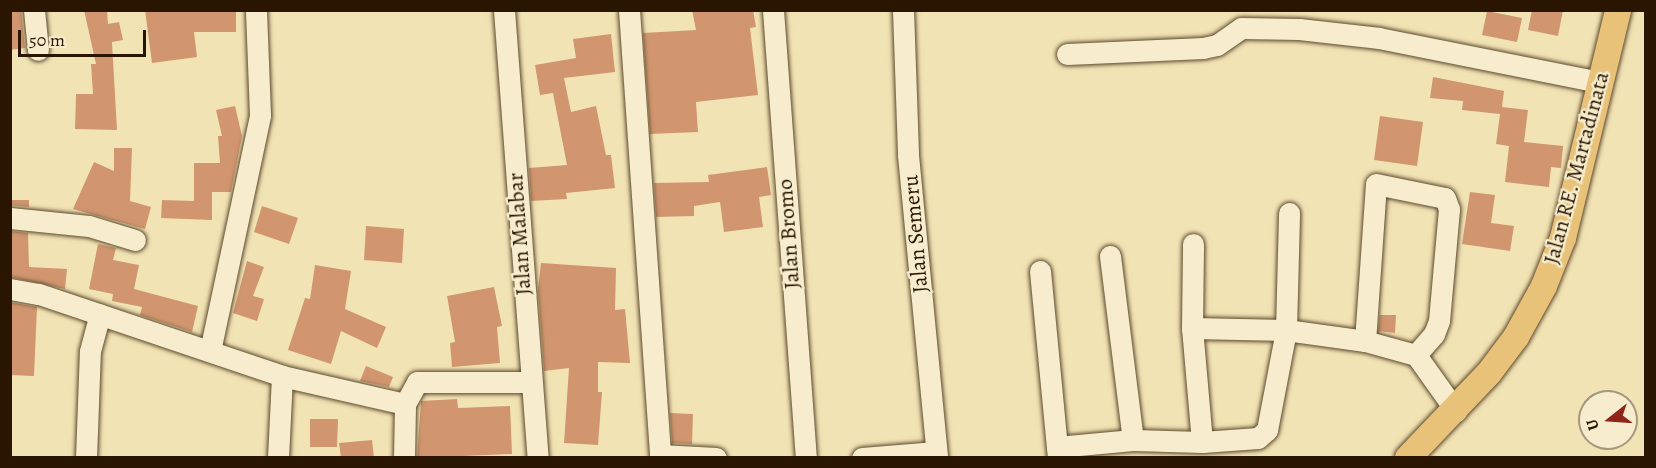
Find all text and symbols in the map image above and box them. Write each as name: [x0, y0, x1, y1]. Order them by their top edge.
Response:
scale bar: [21, 18, 148, 56]
text: 50 m: [29, 28, 65, 52]
street label: Jalan RE. Martadinata: [1539, 69, 1615, 267]
street label: Jalan Malabar: [503, 172, 537, 296]
street label: Jalan Semeru: [898, 174, 934, 294]
street label: Jalan Bromo: [772, 178, 806, 290]
north arrow: [1578, 390, 1638, 450]
text: U: [1581, 416, 1605, 433]

